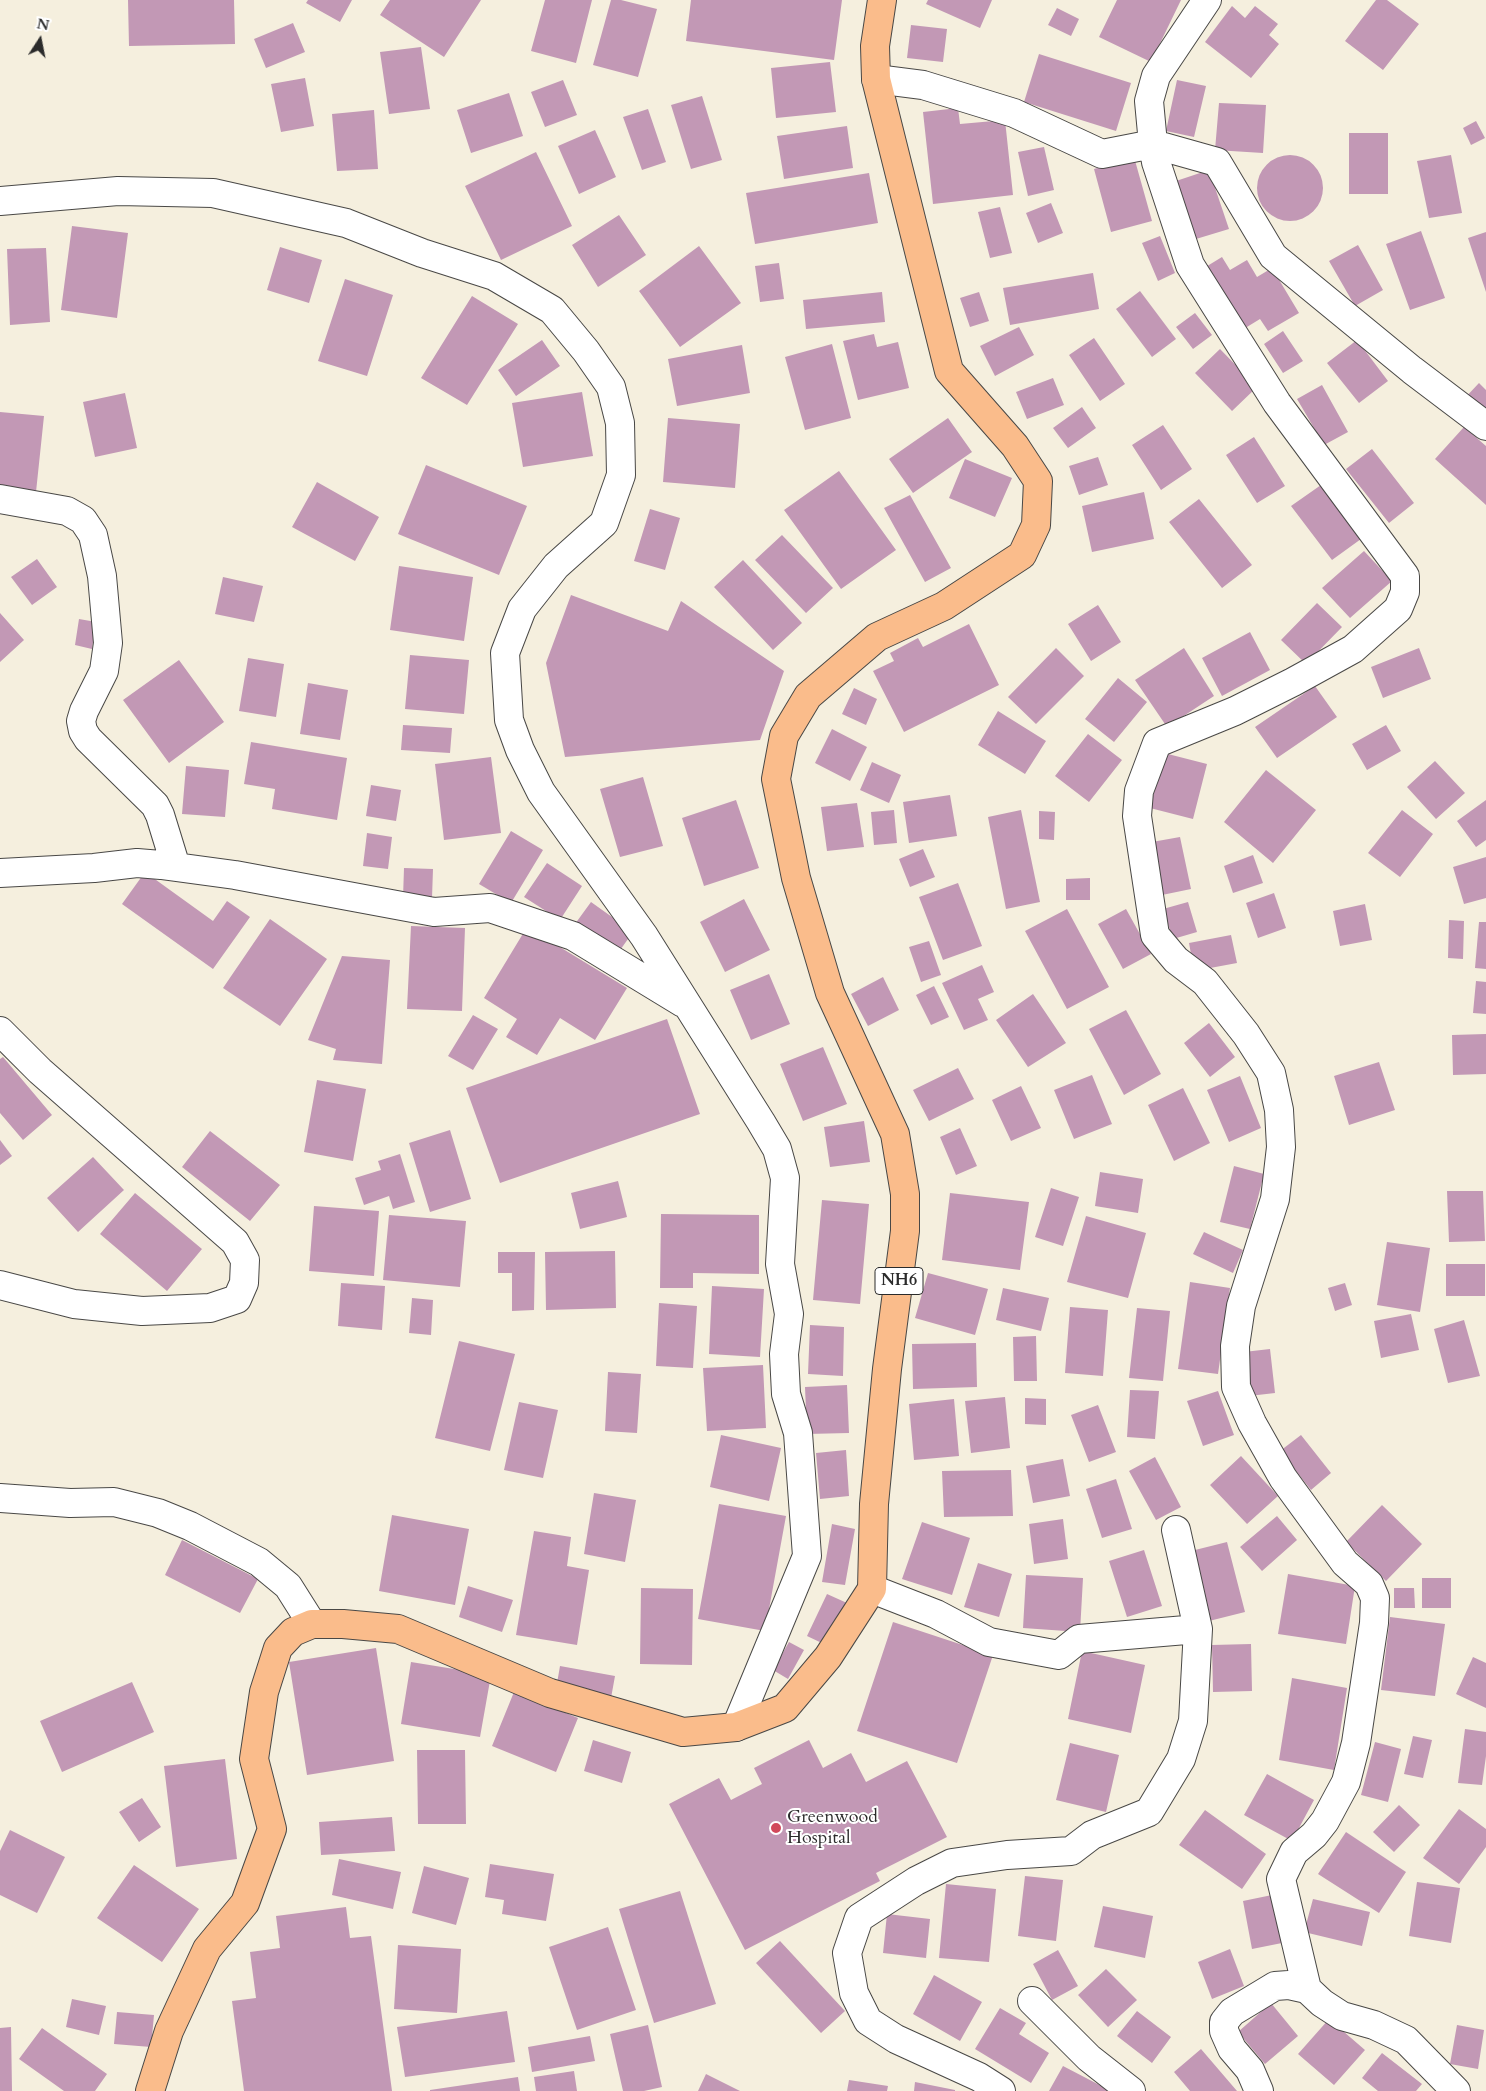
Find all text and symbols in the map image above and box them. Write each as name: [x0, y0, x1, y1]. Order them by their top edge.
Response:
text: N: [35, 14, 51, 35]
north arrow: [15, 15, 65, 65]
road number: NH6: [875, 1268, 923, 1294]
place label: Greenwood Hospital: [787, 1807, 878, 1850]
marker: Greenwood Hospital: [769, 1821, 783, 1835]

